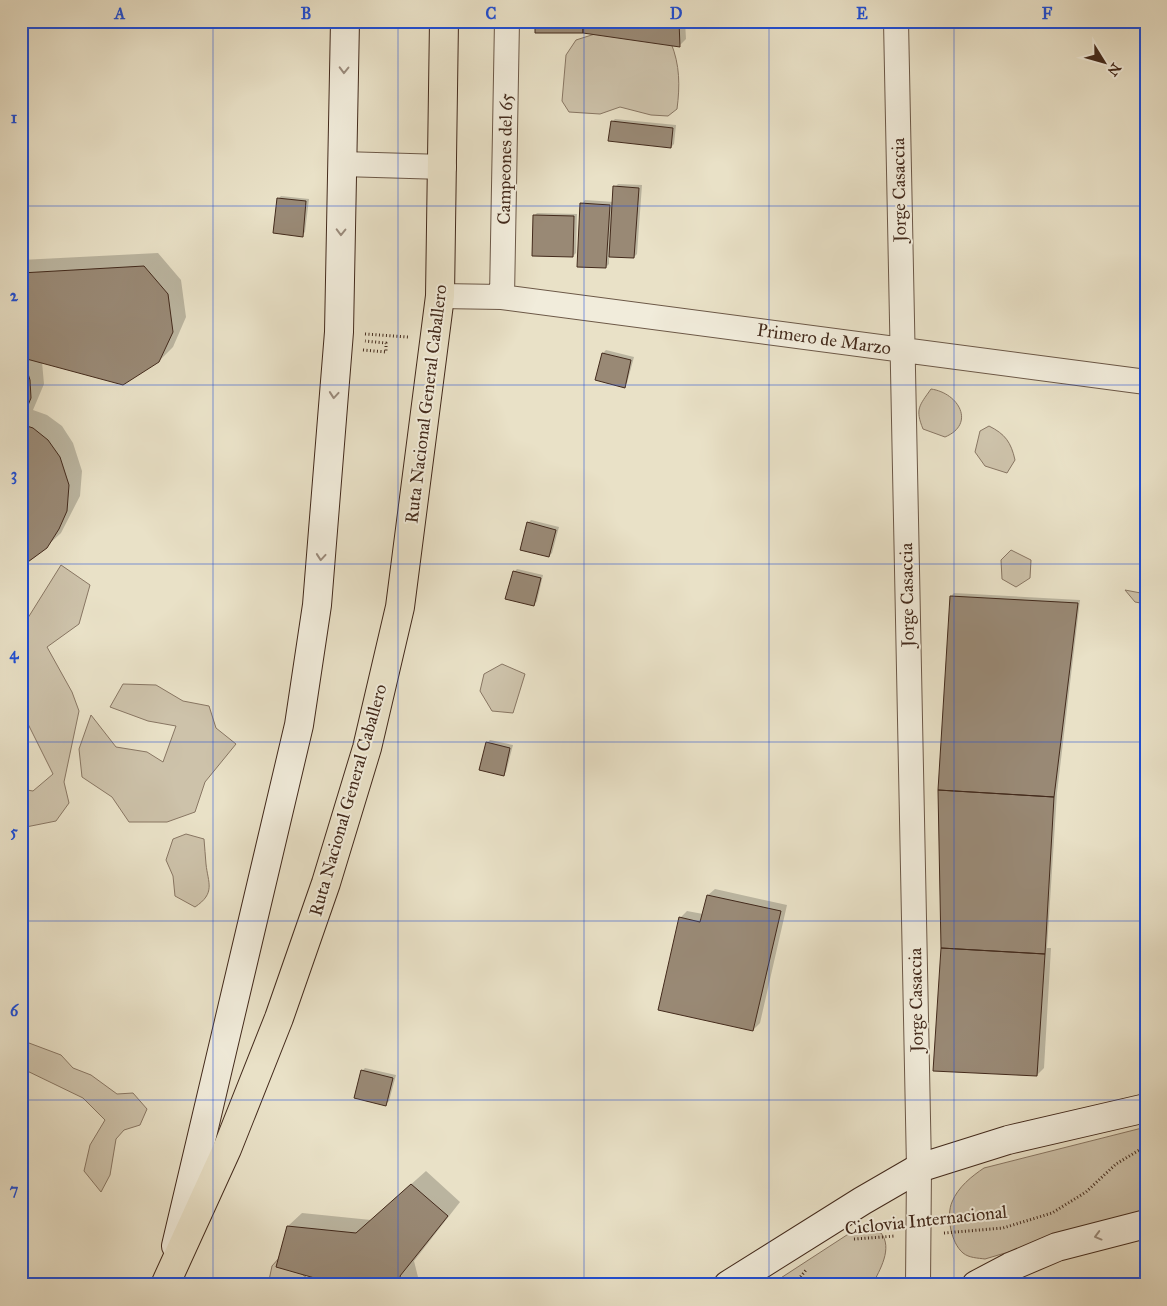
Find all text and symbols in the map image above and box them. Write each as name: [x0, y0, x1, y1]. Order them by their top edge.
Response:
text: A: [114, 4, 126, 23]
text: B: [301, 4, 311, 23]
text: C: [486, 4, 497, 23]
text: D: [670, 4, 683, 23]
text: E: [856, 4, 868, 23]
text: F: [1042, 4, 1053, 23]
north arrow: [1080, 38, 1130, 88]
text: N: [1104, 60, 1124, 79]
one-way arrow: [339, 66, 349, 74]
street label: Campeones del 65: [493, 93, 517, 225]
text: 1: [11, 108, 18, 127]
street label: Jorge Casaccia: [887, 137, 912, 244]
one-way arrow: [336, 229, 346, 237]
street label: Ruta Nacional General Caballero: [400, 283, 452, 525]
text: 2: [10, 286, 19, 305]
street label: Primero de Marzo: [756, 319, 892, 359]
one-way arrow: [328, 391, 339, 399]
text: 3: [11, 465, 17, 485]
street label: Jorge Casaccia: [895, 542, 920, 649]
one-way arrow: [315, 553, 326, 561]
text: 4: [10, 644, 20, 664]
street label: Ruta Nacional General Caballero: [304, 681, 392, 919]
text: 5: [10, 822, 18, 841]
street label: Jorge Casaccia: [904, 947, 929, 1054]
text: 6: [10, 1001, 19, 1020]
text: 7: [10, 1180, 19, 1199]
street label: Ciclovia Internacional: [844, 1201, 1008, 1239]
one-way arrow: [1094, 1230, 1103, 1241]

